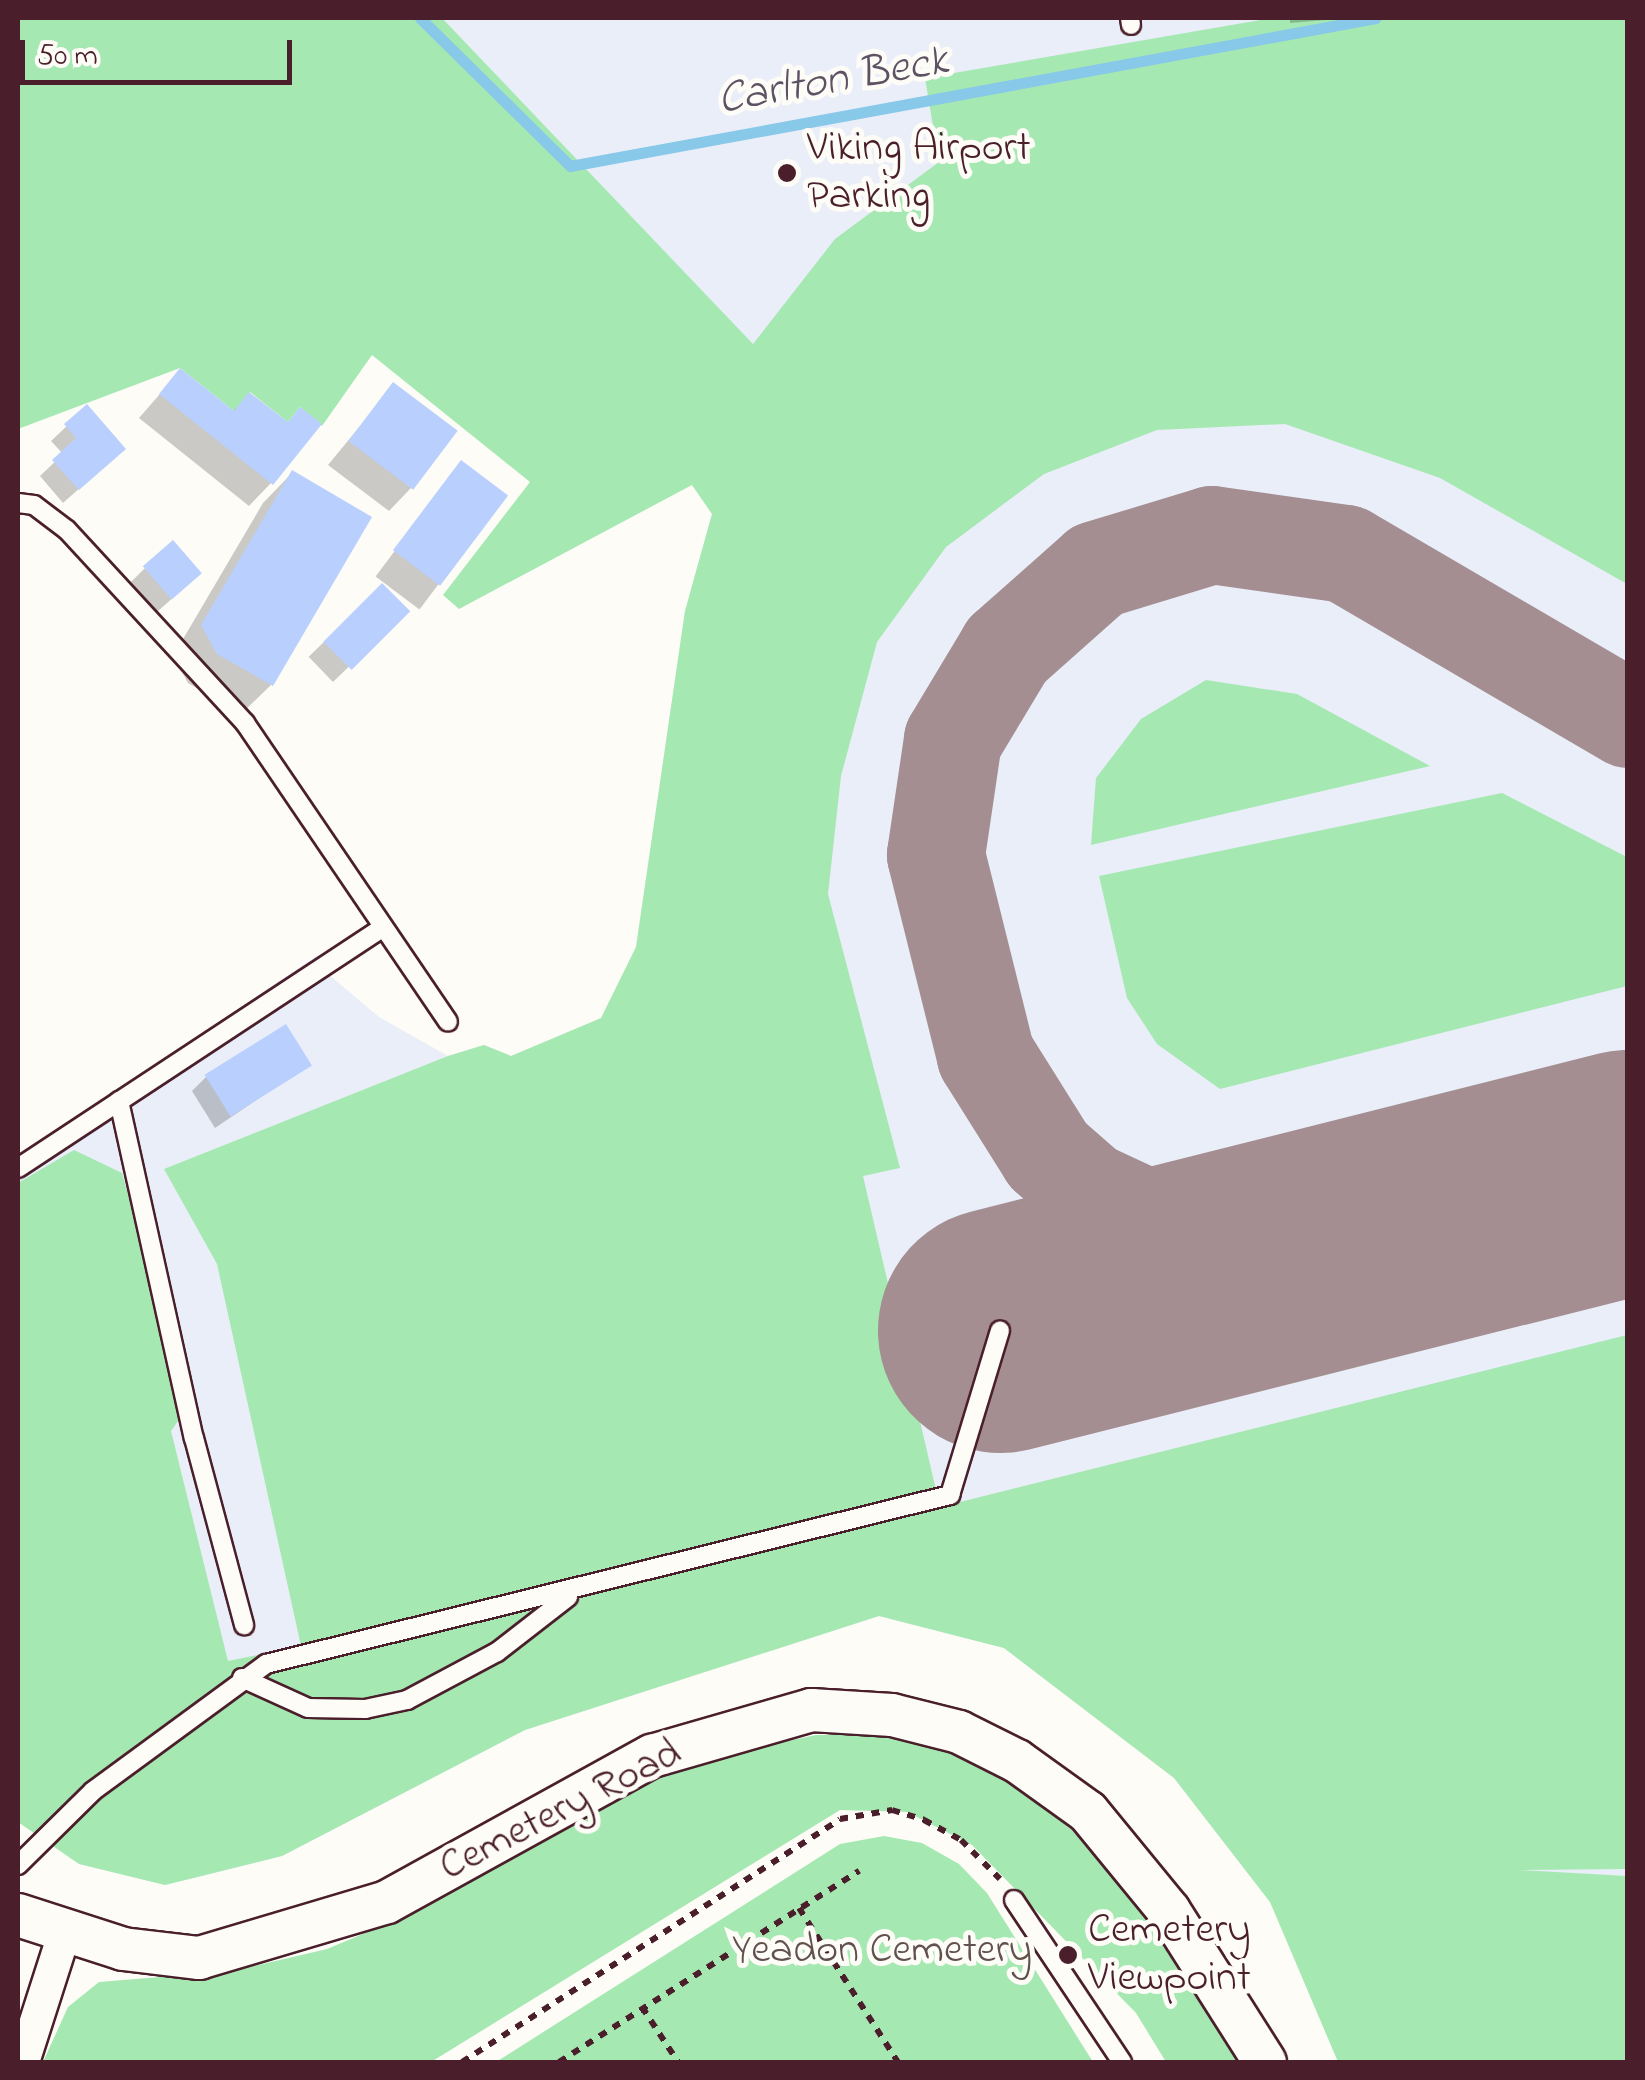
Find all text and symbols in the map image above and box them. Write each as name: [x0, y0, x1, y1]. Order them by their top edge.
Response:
scale bar: [25, 20, 298, 82]
text: 50 m: [37, 35, 98, 79]
water label: Carlton Beck: [714, 35, 952, 129]
place label: Viking Airport Parking: [807, 124, 1031, 222]
marker: Viking Airport Parking: [776, 162, 798, 184]
street label: Cemetery Road: [432, 1729, 690, 1893]
place label: Cemetery Viewpoint: [1088, 1906, 1251, 2004]
park label: Yeadon Cemetery: [732, 1926, 1032, 1976]
marker: Cemetery Viewpoint: [1057, 1944, 1079, 1966]

